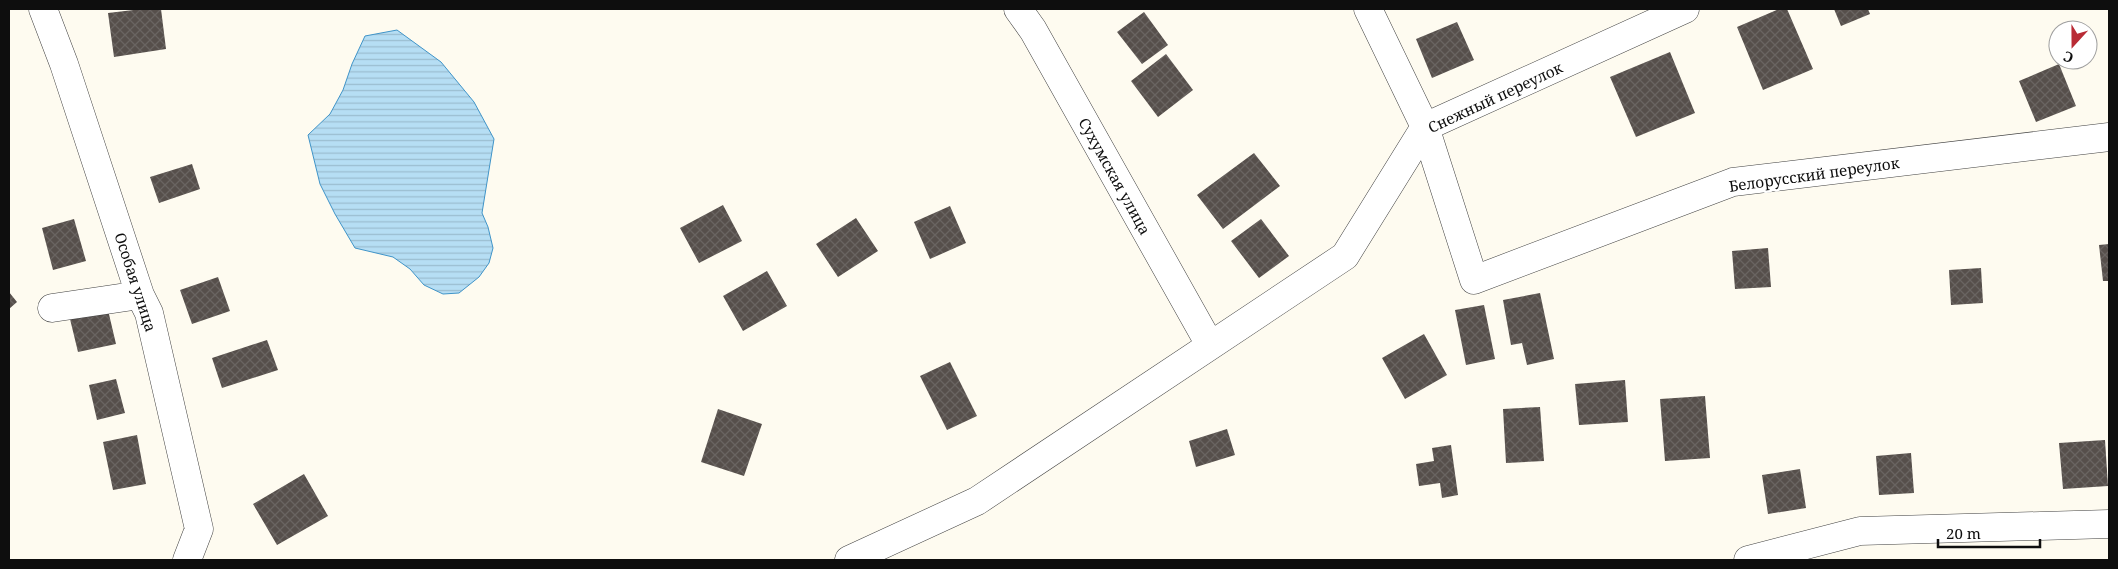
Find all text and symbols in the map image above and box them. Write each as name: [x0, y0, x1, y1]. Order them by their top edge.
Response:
north arrow: [2048, 20, 2098, 70]
text: С: [2060, 47, 2076, 68]
street label: Снежный переулок: [1424, 57, 1566, 137]
street label: Сухумская улица: [1075, 114, 1155, 238]
street label: Белорусский переулок: [1727, 152, 1901, 196]
street label: Особая улица: [111, 230, 161, 334]
scale bar: [1938, 516, 2040, 548]
text: 20 m: [1946, 523, 1981, 543]

